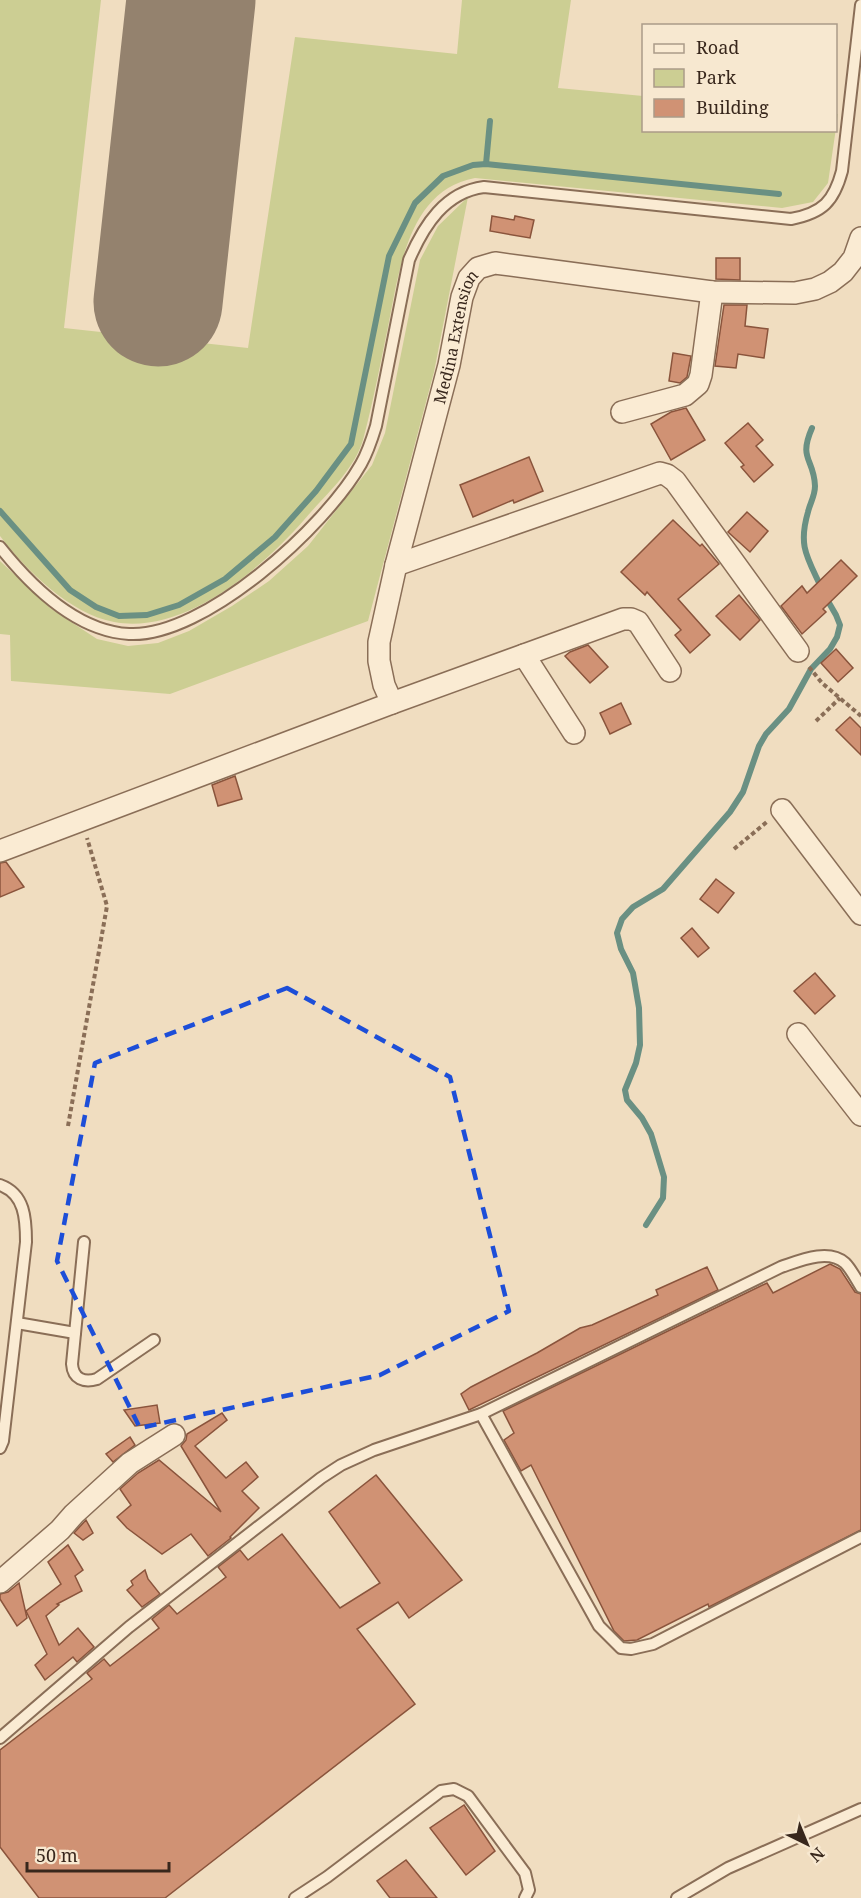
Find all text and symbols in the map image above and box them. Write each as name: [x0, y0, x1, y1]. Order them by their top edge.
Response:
legend: [642, 24, 837, 132]
text: Road: [696, 35, 739, 59]
text: Park: [696, 65, 736, 89]
text: Building: [696, 95, 769, 119]
street label: Medina Extension: [428, 264, 483, 406]
north arrow: [777, 1814, 837, 1874]
scale bar: [27, 1835, 170, 1873]
text: 50 m: [36, 1843, 78, 1867]
text: N: [805, 1843, 829, 1868]

